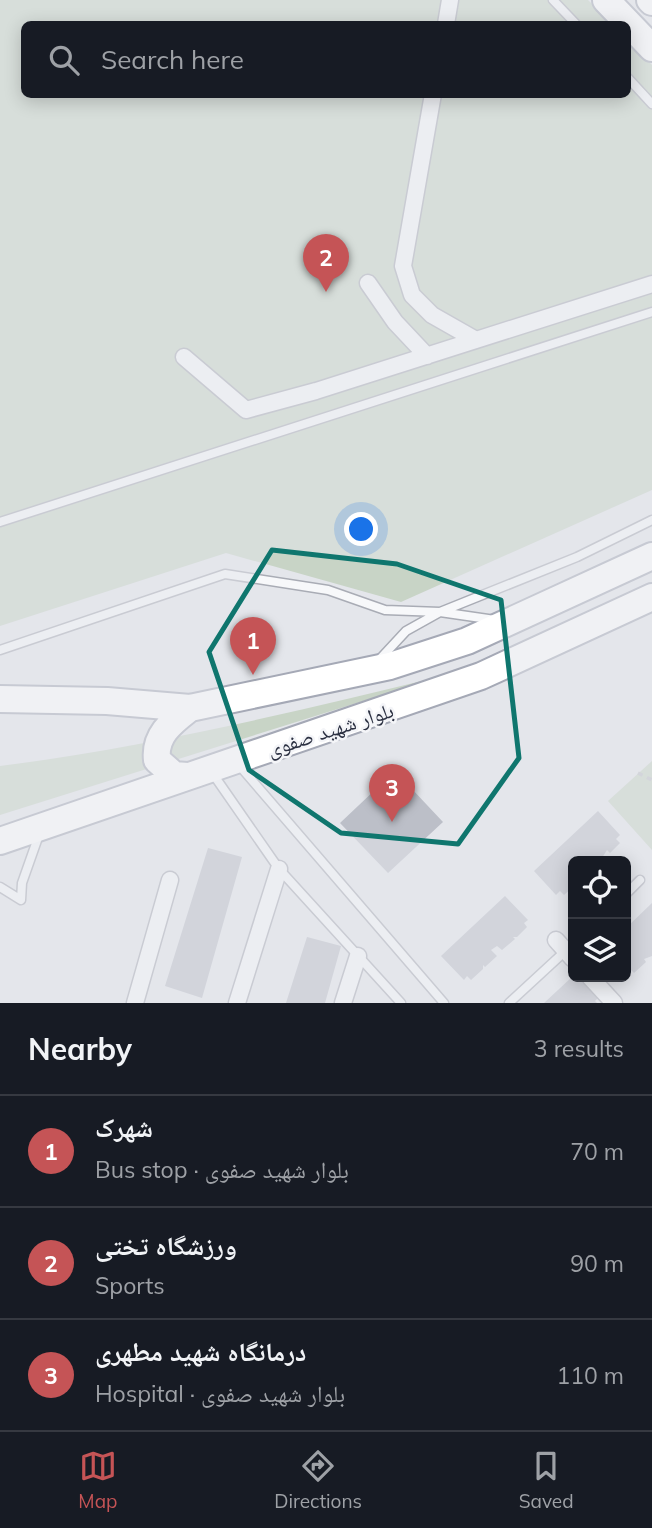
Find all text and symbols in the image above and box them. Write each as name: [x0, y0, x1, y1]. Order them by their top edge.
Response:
search box: [21, 21, 631, 98]
icon: search: [45, 41, 83, 79]
text: Search here: [101, 43, 244, 76]
pin: 2: [303, 234, 349, 292]
your location: [344, 512, 378, 546]
pin: 1: [230, 617, 276, 675]
street label: بلوار شهید صفوی: [263, 696, 397, 762]
pin: 3: [369, 764, 415, 822]
map controls: [568, 856, 631, 982]
button: locate: [568, 856, 631, 919]
button: layers: [568, 919, 631, 982]
text: Nearby: [28, 1030, 132, 1068]
text: 3 results: [534, 1034, 624, 1063]
text: شهرک: [95, 1111, 153, 1144]
text: 1: [44, 1137, 58, 1166]
text: 70 m: [570, 1137, 624, 1166]
text: Bus stop · بلوار شهید صفوی: [95, 1155, 349, 1184]
text: ورزشگاه تختی: [95, 1229, 237, 1262]
text: 2: [44, 1249, 58, 1278]
text: 90 m: [570, 1249, 624, 1278]
text: Sports: [95, 1271, 165, 1300]
text: درمانگاه شهید مطهری: [95, 1335, 306, 1368]
text: 3: [44, 1361, 58, 1390]
text: 110 m: [556, 1361, 624, 1390]
text: Hospital · بلوار شهید صفوی: [95, 1379, 345, 1408]
tab: Map: [78, 1447, 117, 1513]
tab: Directions: [274, 1447, 362, 1513]
tab: Saved: [519, 1447, 574, 1513]

